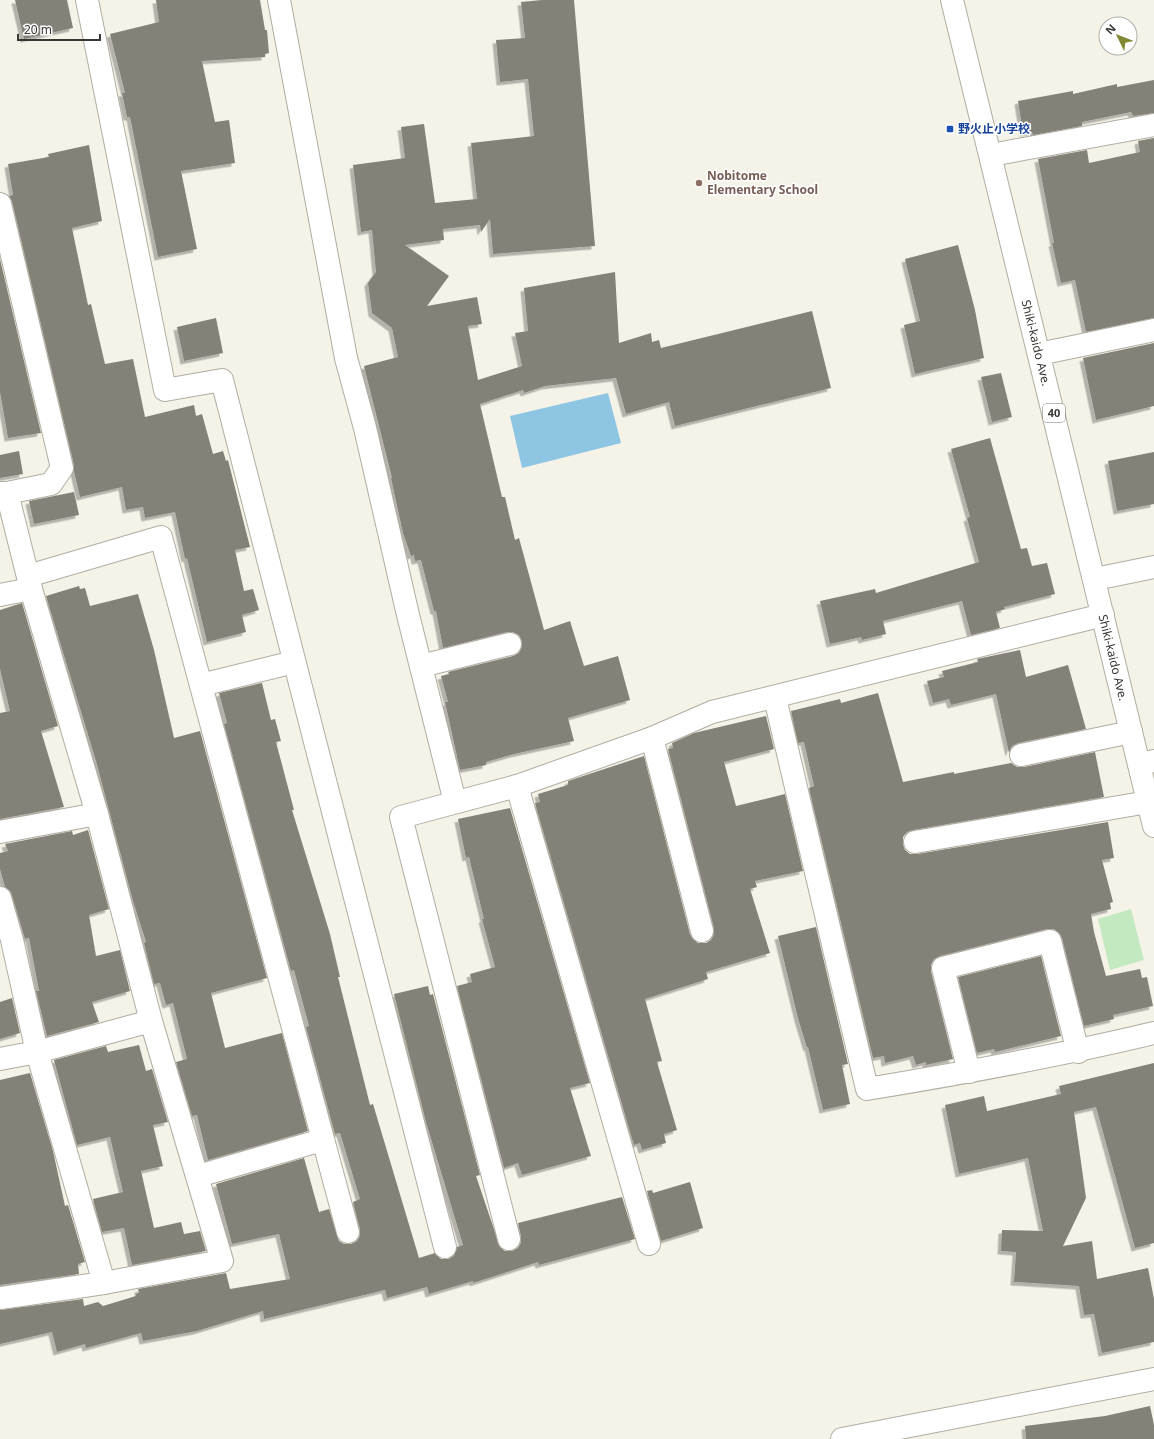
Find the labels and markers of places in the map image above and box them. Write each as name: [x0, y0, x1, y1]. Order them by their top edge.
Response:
place label: 野火止小学校: [958, 120, 1030, 137]
marker: 野火止小学校: [945, 124, 955, 134]
place label: Nobitome Elementary School: [707, 167, 818, 198]
marker: Nobitome Elementary School: [694, 178, 704, 188]

